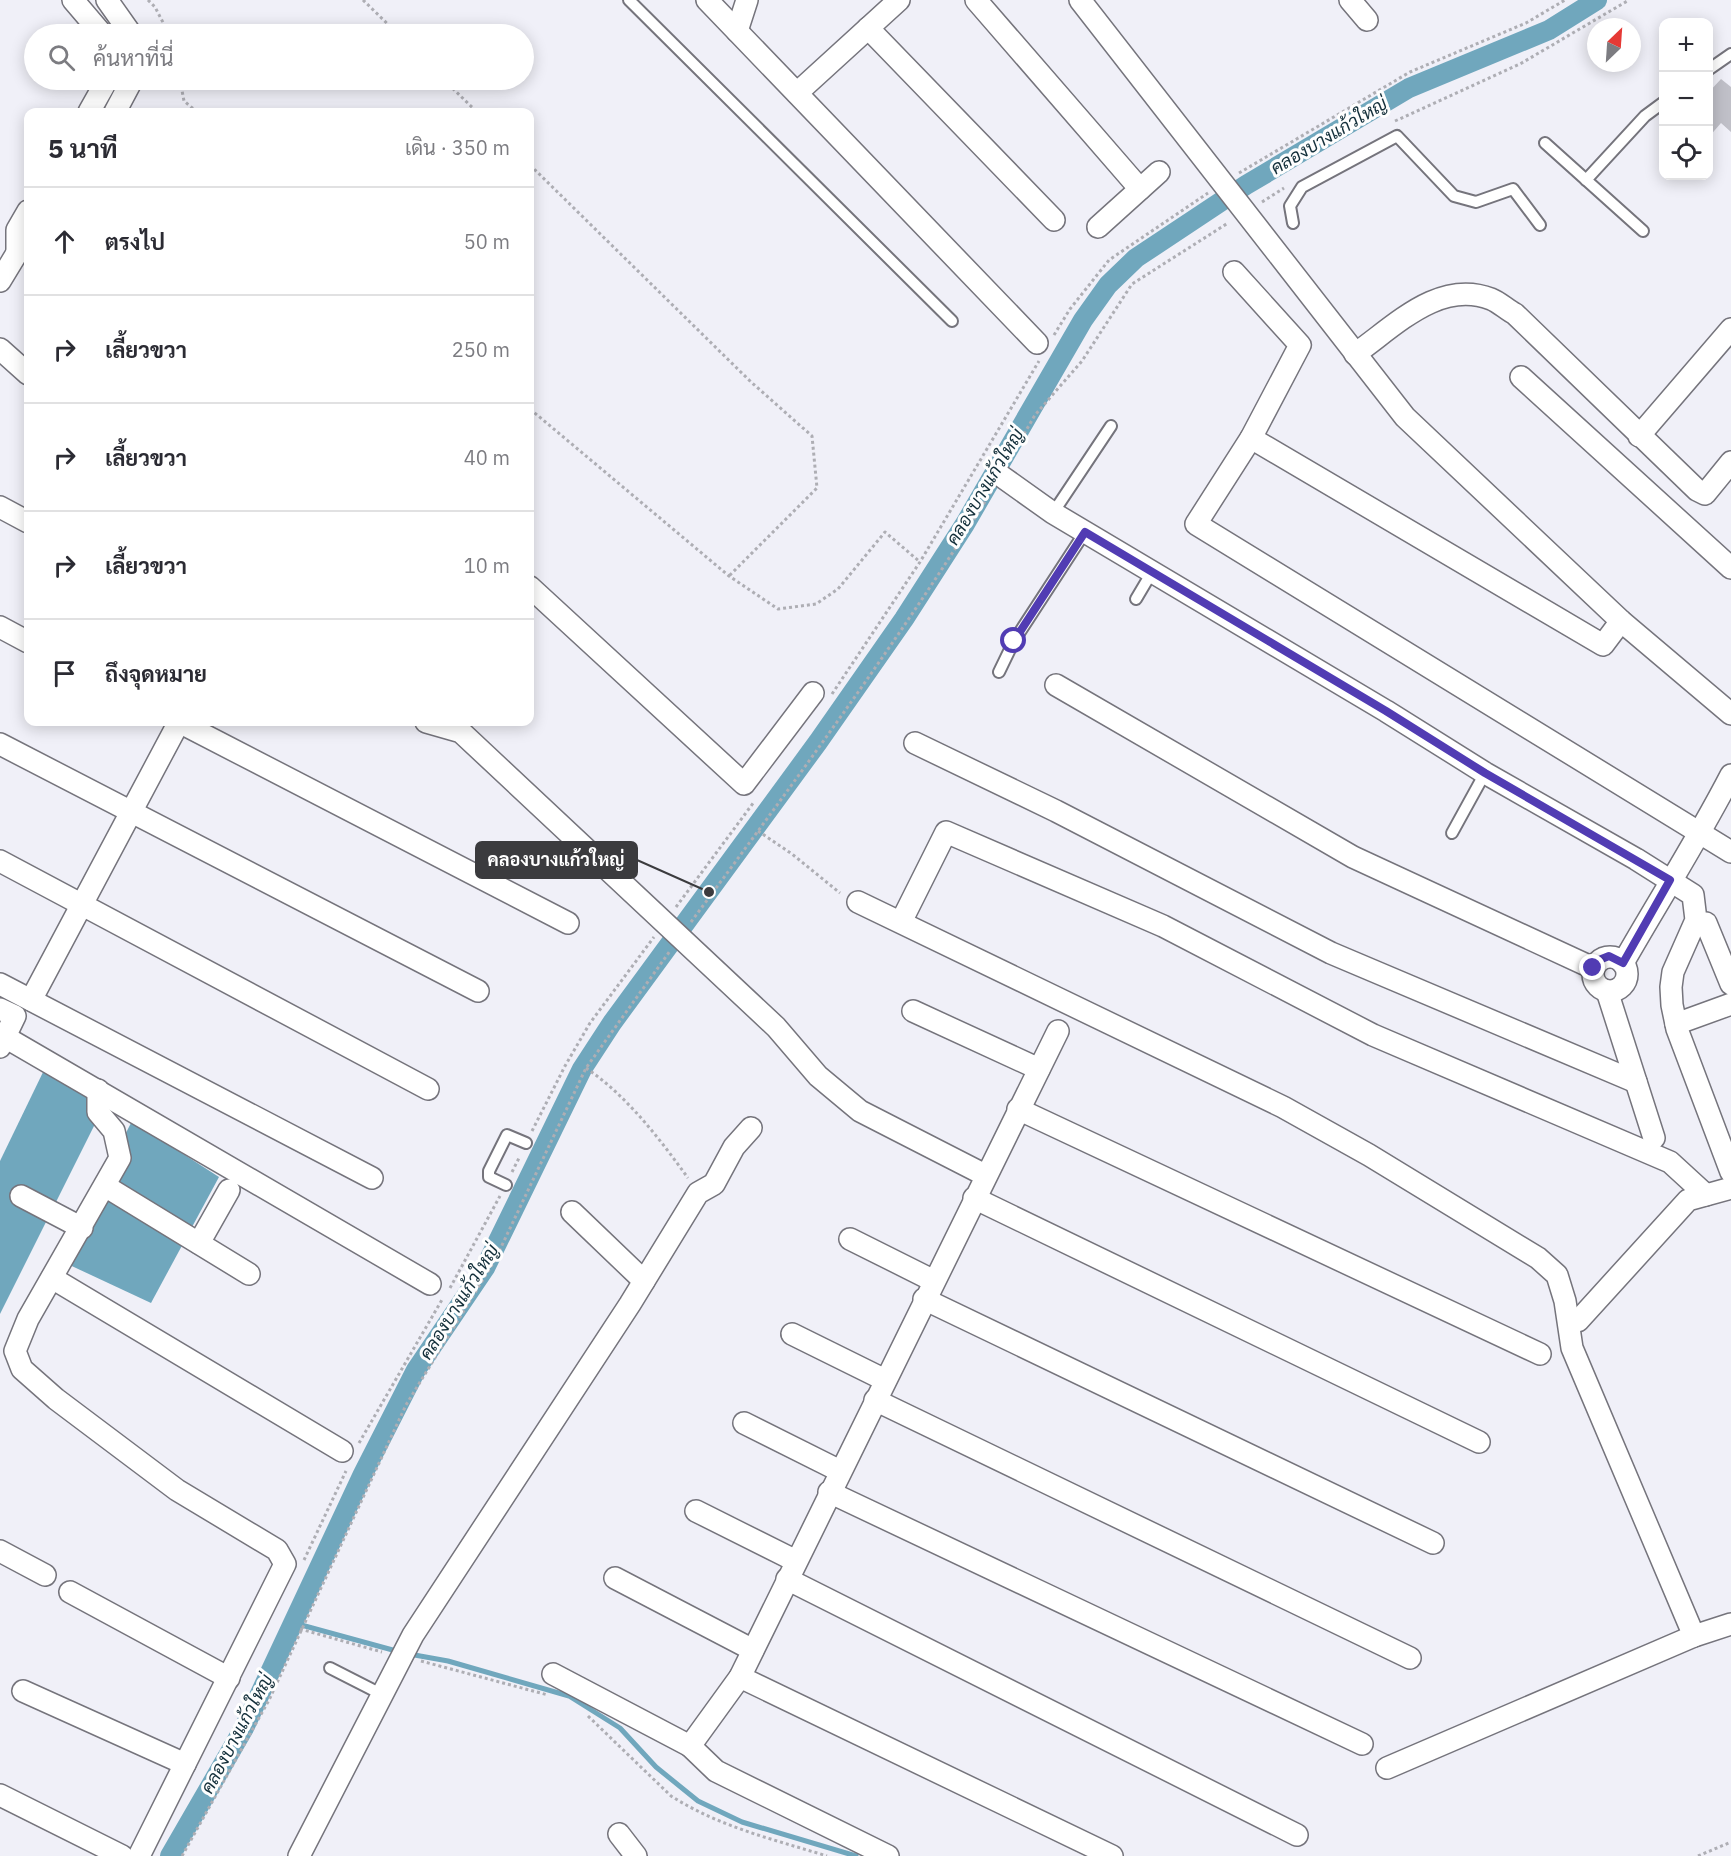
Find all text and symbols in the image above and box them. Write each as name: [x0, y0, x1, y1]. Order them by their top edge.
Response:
north arrow: [1587, 18, 1641, 72]
map controls: [1659, 18, 1713, 180]
button: +: [1659, 18, 1713, 72]
search box: [24, 24, 534, 90]
icon: search: [45, 41, 78, 74]
text: ค้นหาที่นี่: [93, 43, 173, 72]
button: −: [1659, 72, 1713, 126]
water label: คลองบางแก้วใหญ่: [1266, 90, 1392, 179]
button: locate: [1659, 126, 1713, 180]
text: 5 นาที: [48, 131, 118, 165]
text: เดิน · 350 m: [405, 134, 510, 161]
icon: ahead: [48, 225, 81, 258]
text: ตรงไป: [105, 227, 165, 256]
text: 50 m: [464, 228, 510, 255]
icon: right: [48, 333, 81, 366]
text: เลี้ยวขวา: [105, 335, 187, 364]
text: 250 m: [452, 336, 510, 363]
water label: คลองบางแก้วใหญ่: [940, 423, 1029, 549]
icon: right: [48, 441, 81, 474]
text: เลี้ยวขวา: [105, 443, 187, 472]
text: 40 m: [464, 444, 510, 471]
icon: right: [48, 549, 81, 582]
text: เลี้ยวขวา: [105, 551, 187, 580]
text: 10 m: [464, 552, 510, 579]
route start: [1000, 627, 1026, 653]
icon: arrive: [48, 657, 81, 690]
text: ถึงจุดหมาย: [105, 659, 207, 688]
callout: คลองบางแก้วใหญ่: [476, 842, 637, 878]
text: คลองบางแก้วใหญ่: [487, 847, 625, 871]
route end: [1579, 954, 1605, 980]
water label: คลองบางแก้วใหญ่: [413, 1238, 504, 1364]
water label: คลองบางแก้วใหญ่: [195, 1669, 278, 1797]

